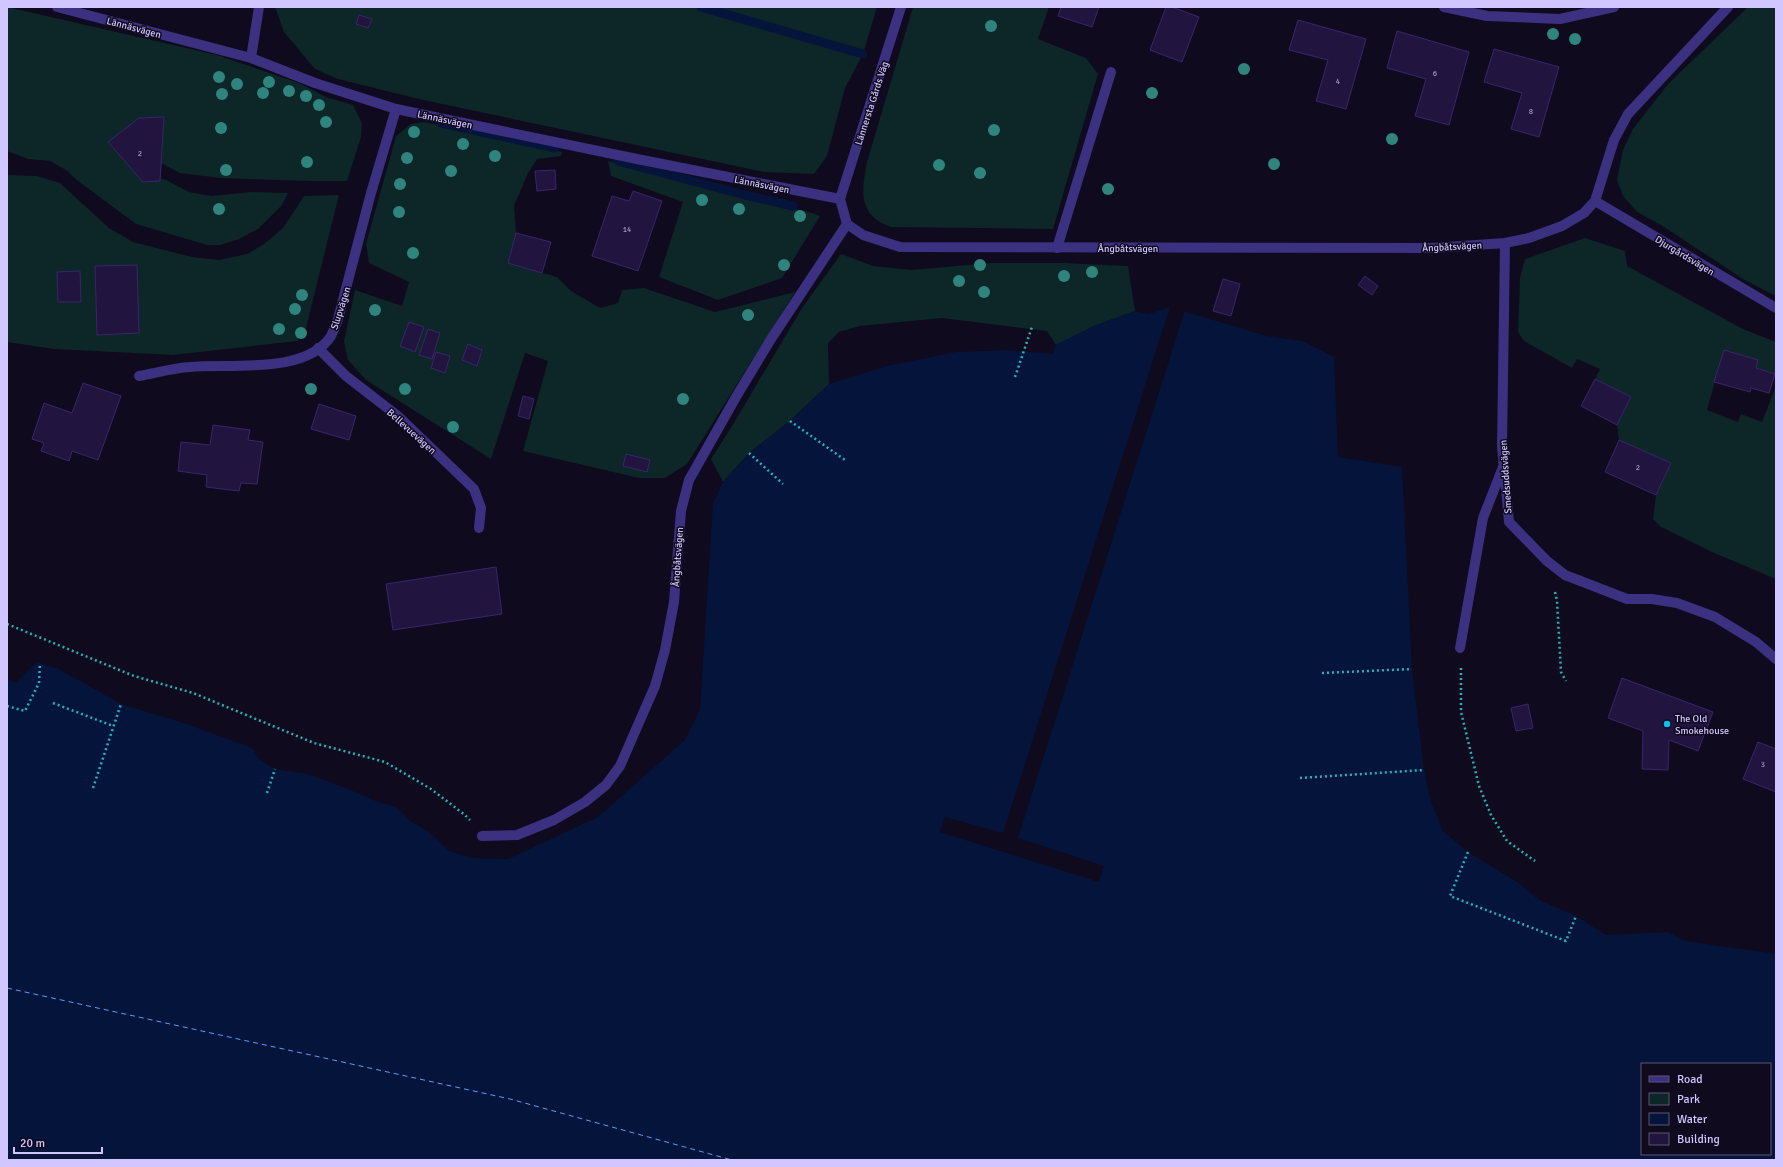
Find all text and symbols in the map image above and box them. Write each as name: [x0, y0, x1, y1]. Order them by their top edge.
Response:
street label: Lännäsvägen: [105, 15, 162, 41]
street label: Lännersta Gårds Väg: [853, 60, 891, 147]
house number: 6: [1433, 68, 1437, 78]
house number: 4: [1336, 76, 1341, 86]
house number: 8: [1529, 106, 1533, 116]
street label: Lännäsvägen: [416, 108, 473, 132]
house number: 2: [138, 148, 142, 158]
street label: Lännäsvägen: [733, 174, 790, 196]
house number: 14: [623, 224, 632, 234]
street label: Djurgårdsvägen: [1653, 233, 1716, 278]
street label: Ångbåtsvägen: [1422, 239, 1482, 255]
street label: Ångbåtsvägen: [1098, 243, 1158, 255]
street label: Slupvägen: [328, 285, 354, 331]
street label: Bellevuevägen: [384, 407, 438, 457]
street label: Smedsuddsvägen: [1497, 440, 1515, 514]
house number: 2: [1636, 462, 1640, 472]
street label: Ångbåtsvägen: [670, 527, 686, 588]
place label: The Old Smokehouse: [1675, 713, 1729, 737]
marker: The Old Smokehouse: [1662, 719, 1672, 729]
house number: 3: [1761, 759, 1765, 769]
legend: [1641, 1063, 1771, 1155]
text: Road: [1677, 1072, 1703, 1087]
text: Park: [1677, 1092, 1700, 1107]
text: Water: [1677, 1112, 1708, 1127]
scale bar: [14, 1129, 102, 1155]
text: Building: [1677, 1132, 1720, 1147]
text: 20 m: [20, 1136, 45, 1151]

